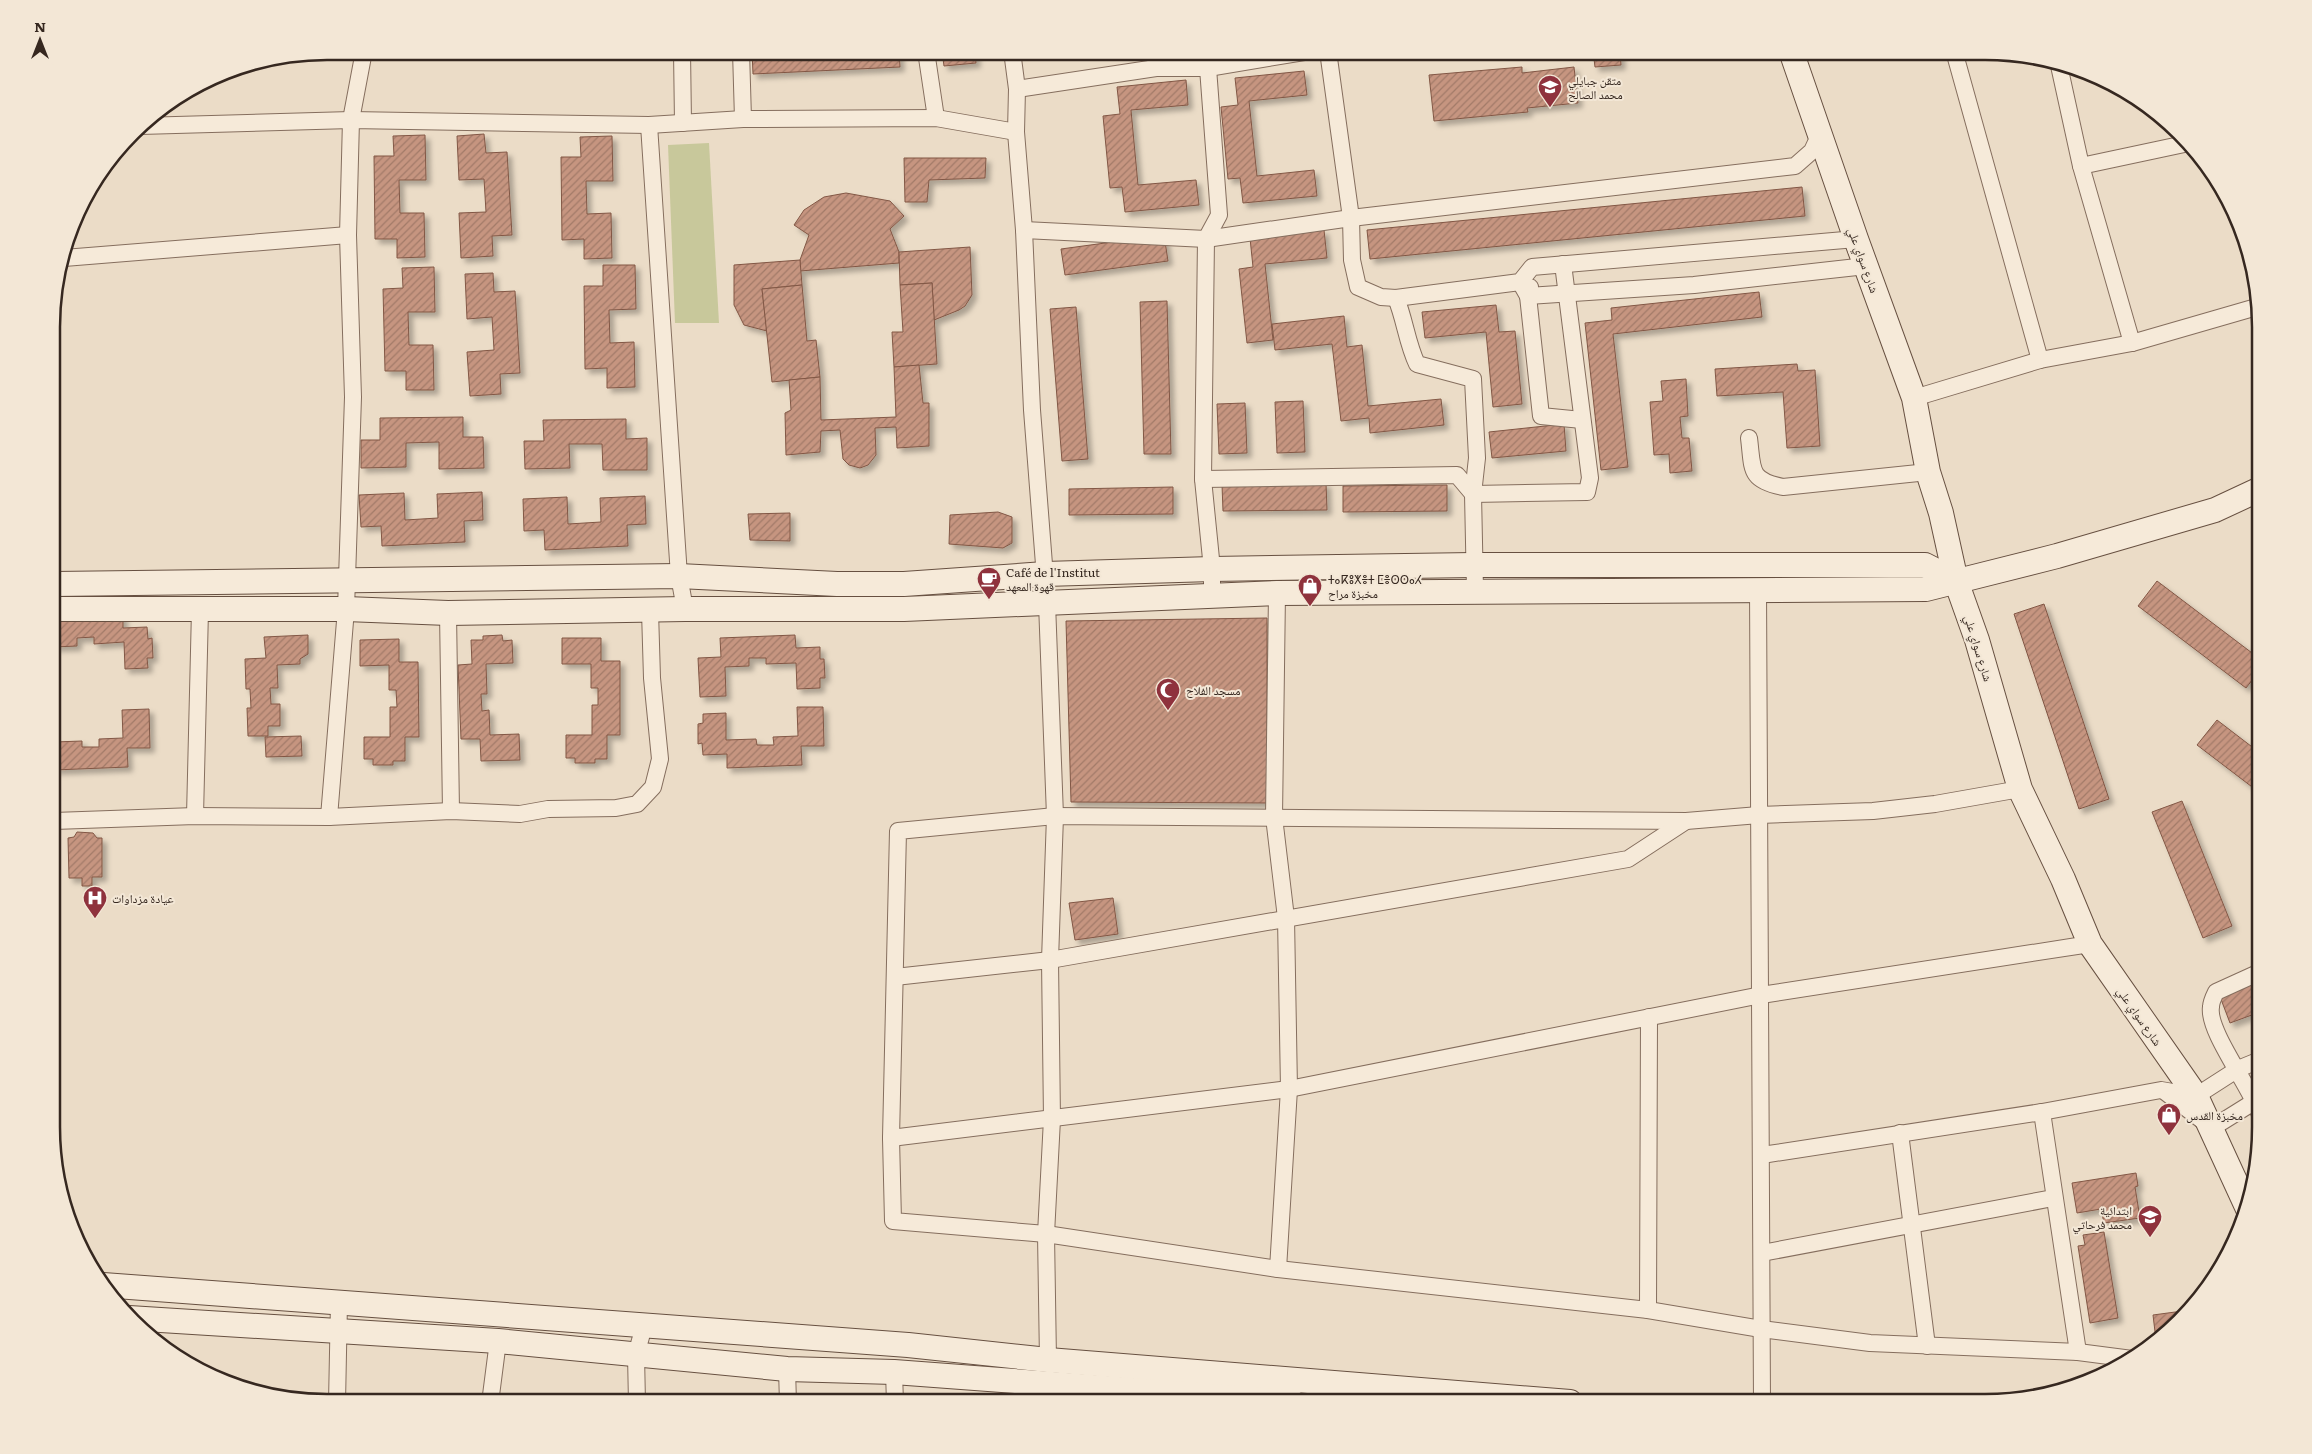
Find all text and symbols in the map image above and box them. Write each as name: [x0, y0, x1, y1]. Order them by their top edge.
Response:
north arrow: [15, 15, 65, 65]
text: N: [34, 16, 46, 36]
place label: متقن جبايلي محمد الصالح: [1568, 71, 1623, 103]
school or university icon: متقن جبايلي محمد الصالح: [1537, 74, 1563, 108]
street label: شارع سواي علي: [1842, 225, 1884, 296]
place label: Café de l'Institut قهوة المعهد: [1006, 563, 1100, 595]
cafe icon: Café de l'Institut قهوة المعهد: [976, 566, 1002, 600]
place label: ⵜⴰⴽⵓⵅⴻⵜ ⵎⴻⵔⵔⴰⵃ مخبزة مراح: [1328, 570, 1422, 602]
shop icon: ⵜⴰⴽⵓⵅⴻⵜ ⵎⴻⵔⵔⴰⵃ مخبزة مراح: [1297, 573, 1323, 607]
street label: شارع سواي علي: [1958, 613, 1998, 684]
mosque icon: مسجد الفلاح: [1155, 677, 1181, 711]
place label: مسجد الفلاح: [1186, 681, 1241, 699]
hospital icon: عيادة مزداوات: [82, 885, 108, 919]
place label: عيادة مزداوات: [112, 889, 174, 907]
street label: شارع سواي علي: [2111, 983, 2167, 1051]
shop icon: مخبزة القدس: [2156, 1102, 2182, 1136]
place label: مخبزة القدس: [2186, 1106, 2243, 1124]
place label: ابتدائية محمد فرحاتي: [2073, 1201, 2132, 1235]
school or university icon: ابتدائية محمد فرحاتي: [2137, 1204, 2163, 1238]

